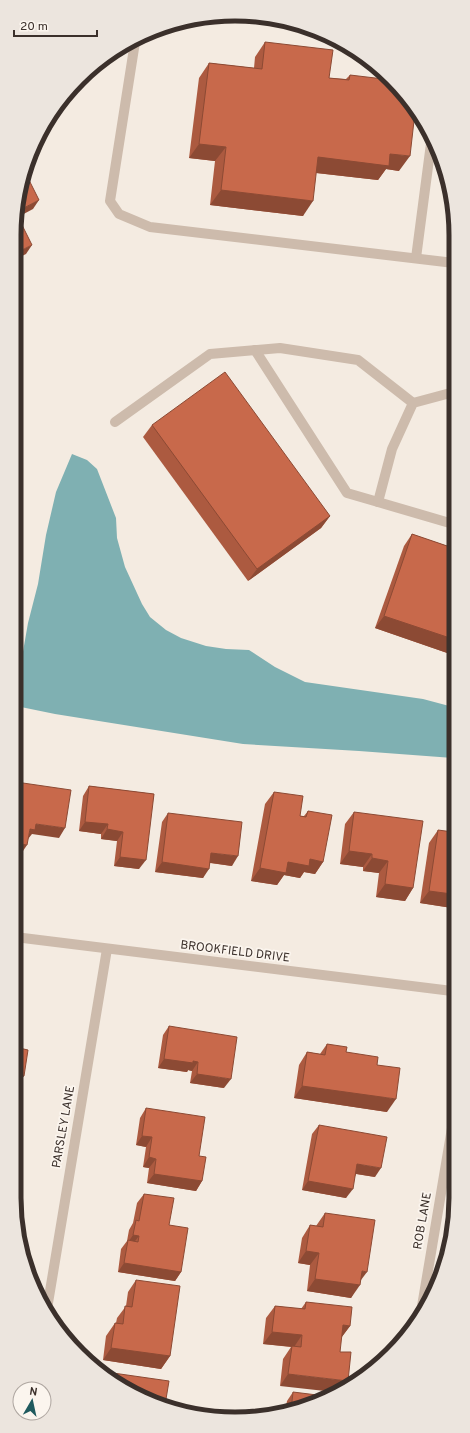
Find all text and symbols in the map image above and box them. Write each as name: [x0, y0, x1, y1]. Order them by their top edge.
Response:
scale bar: [14, 12, 97, 38]
text: 20 m: [20, 19, 48, 35]
street label: BROOKFIELD DRIVE: [179, 937, 291, 967]
street label: PARSLEY LANE: [49, 1085, 79, 1169]
street label: ROB LANE: [410, 1191, 436, 1251]
north arrow: [12, 1381, 52, 1421]
text: N: [28, 1385, 38, 1400]

